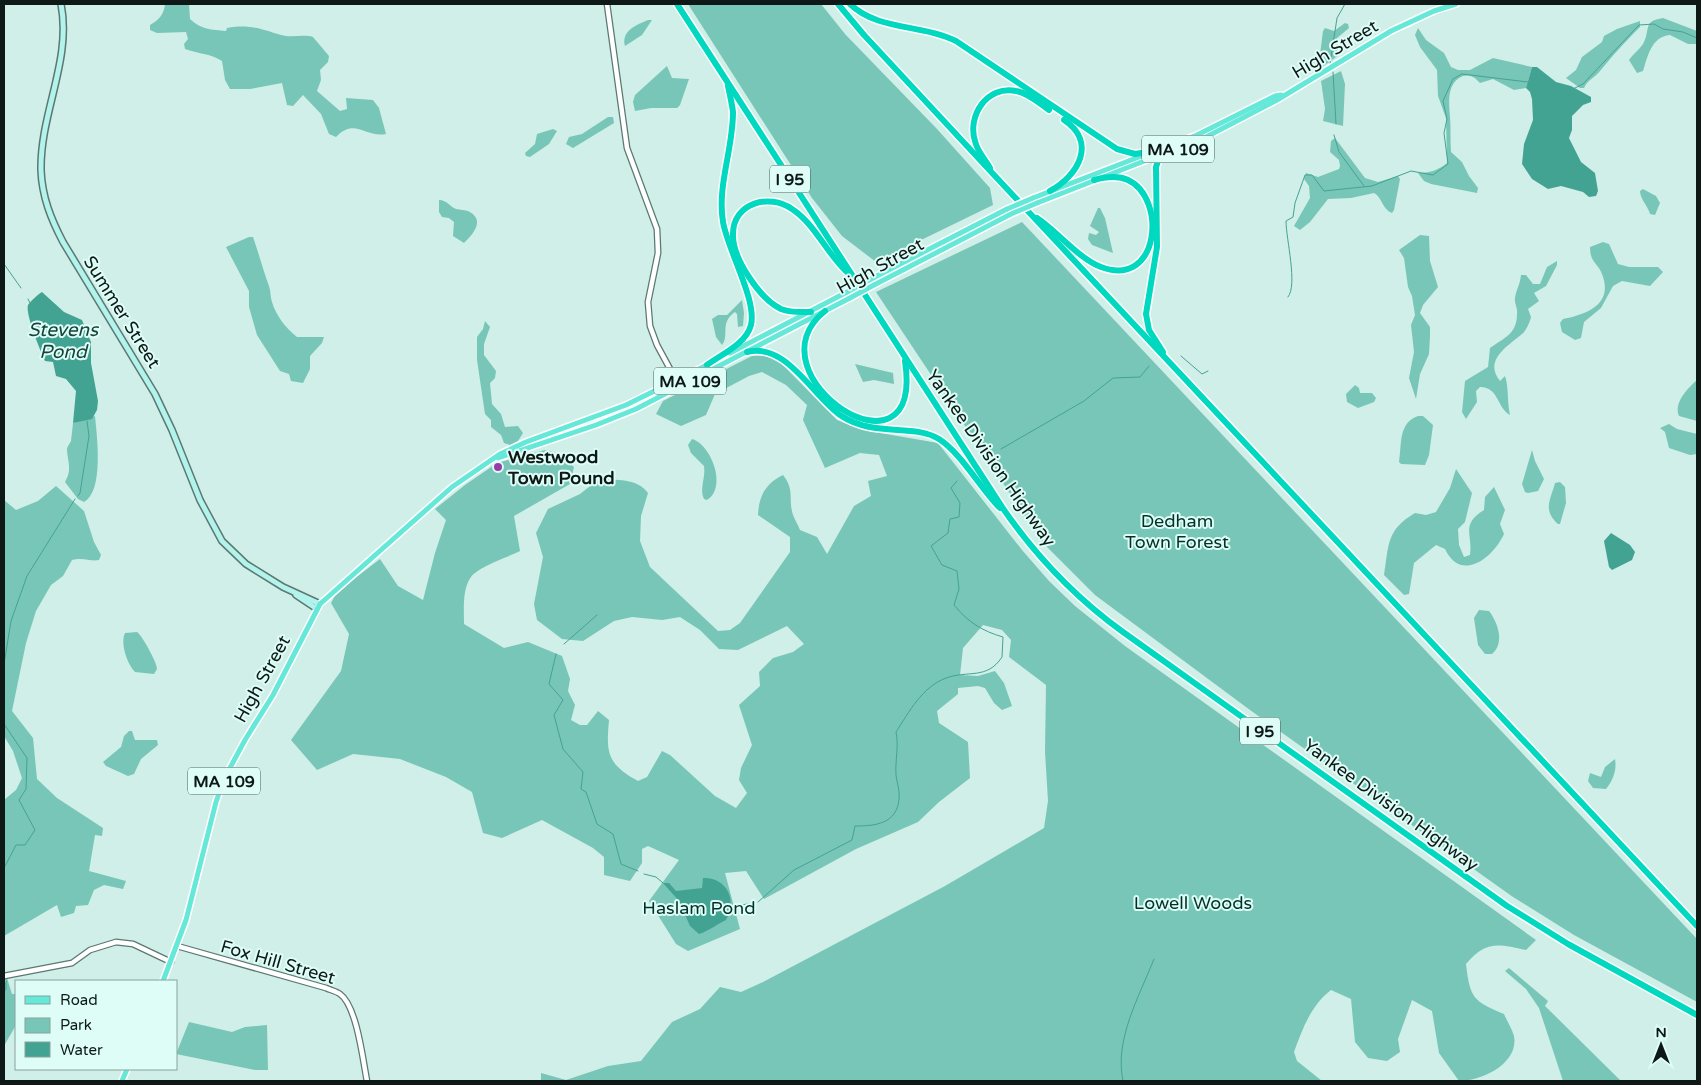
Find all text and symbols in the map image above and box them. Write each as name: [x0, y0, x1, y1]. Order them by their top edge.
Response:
street label: High Street: [1288, 15, 1382, 83]
road number: MA 109: [1142, 136, 1214, 162]
road number: I 95: [770, 165, 810, 192]
street label: High Street: [833, 233, 928, 299]
street label: Summer Street: [79, 252, 165, 372]
water label: Stevens Pond: [28, 319, 100, 363]
street label: Yankee Division Highway: [921, 365, 1061, 551]
road number: MA 109: [654, 368, 726, 394]
place label: Westwood Town Pound: [507, 446, 615, 489]
marker: Westwood Town Pound: [492, 461, 504, 473]
park label: Dedham Town Forest: [1125, 510, 1229, 553]
street label: High Street: [229, 631, 295, 726]
road number: I 95: [1240, 718, 1280, 744]
street label: Yankee Division Highway: [1299, 734, 1483, 876]
road number: MA 109: [188, 768, 260, 794]
park label: Lowell Woods: [1134, 892, 1252, 914]
park label: Haslam Pond: [642, 897, 756, 919]
street label: Fox Hill Street: [218, 935, 338, 989]
legend: [15, 980, 178, 1070]
text: Road: [60, 991, 98, 1009]
text: Park: [60, 1016, 92, 1034]
north arrow: [1636, 1020, 1686, 1070]
text: N: [1655, 1024, 1667, 1041]
text: Water: [60, 1041, 103, 1059]

